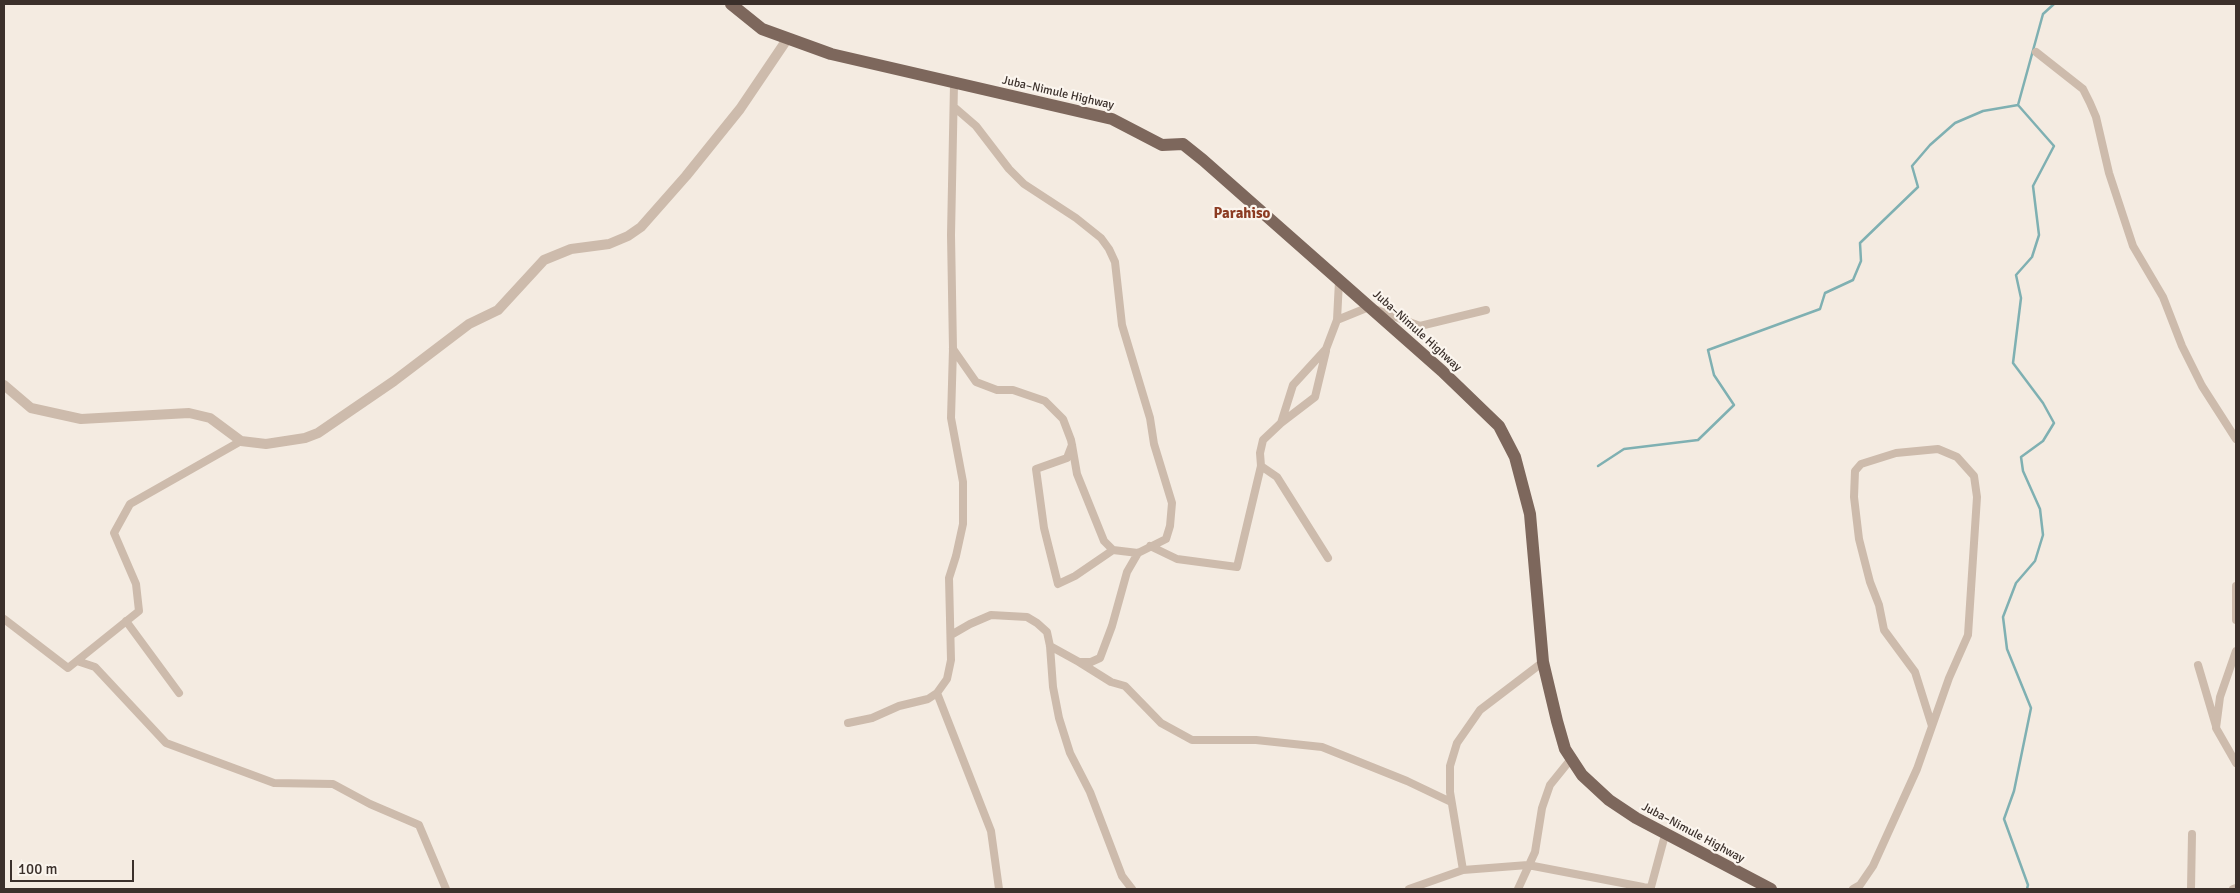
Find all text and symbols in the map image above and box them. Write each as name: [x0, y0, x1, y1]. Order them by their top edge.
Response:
street label: Juba–Nimule Highway: [1001, 73, 1115, 113]
district label: Parahiso: [1214, 205, 1270, 223]
street label: Juba–Nimule Highway: [1370, 287, 1464, 375]
street label: Juba–Nimule Highway: [1639, 800, 1747, 866]
scale bar: [12, 850, 136, 882]
text: 100 m: [18, 860, 58, 878]

